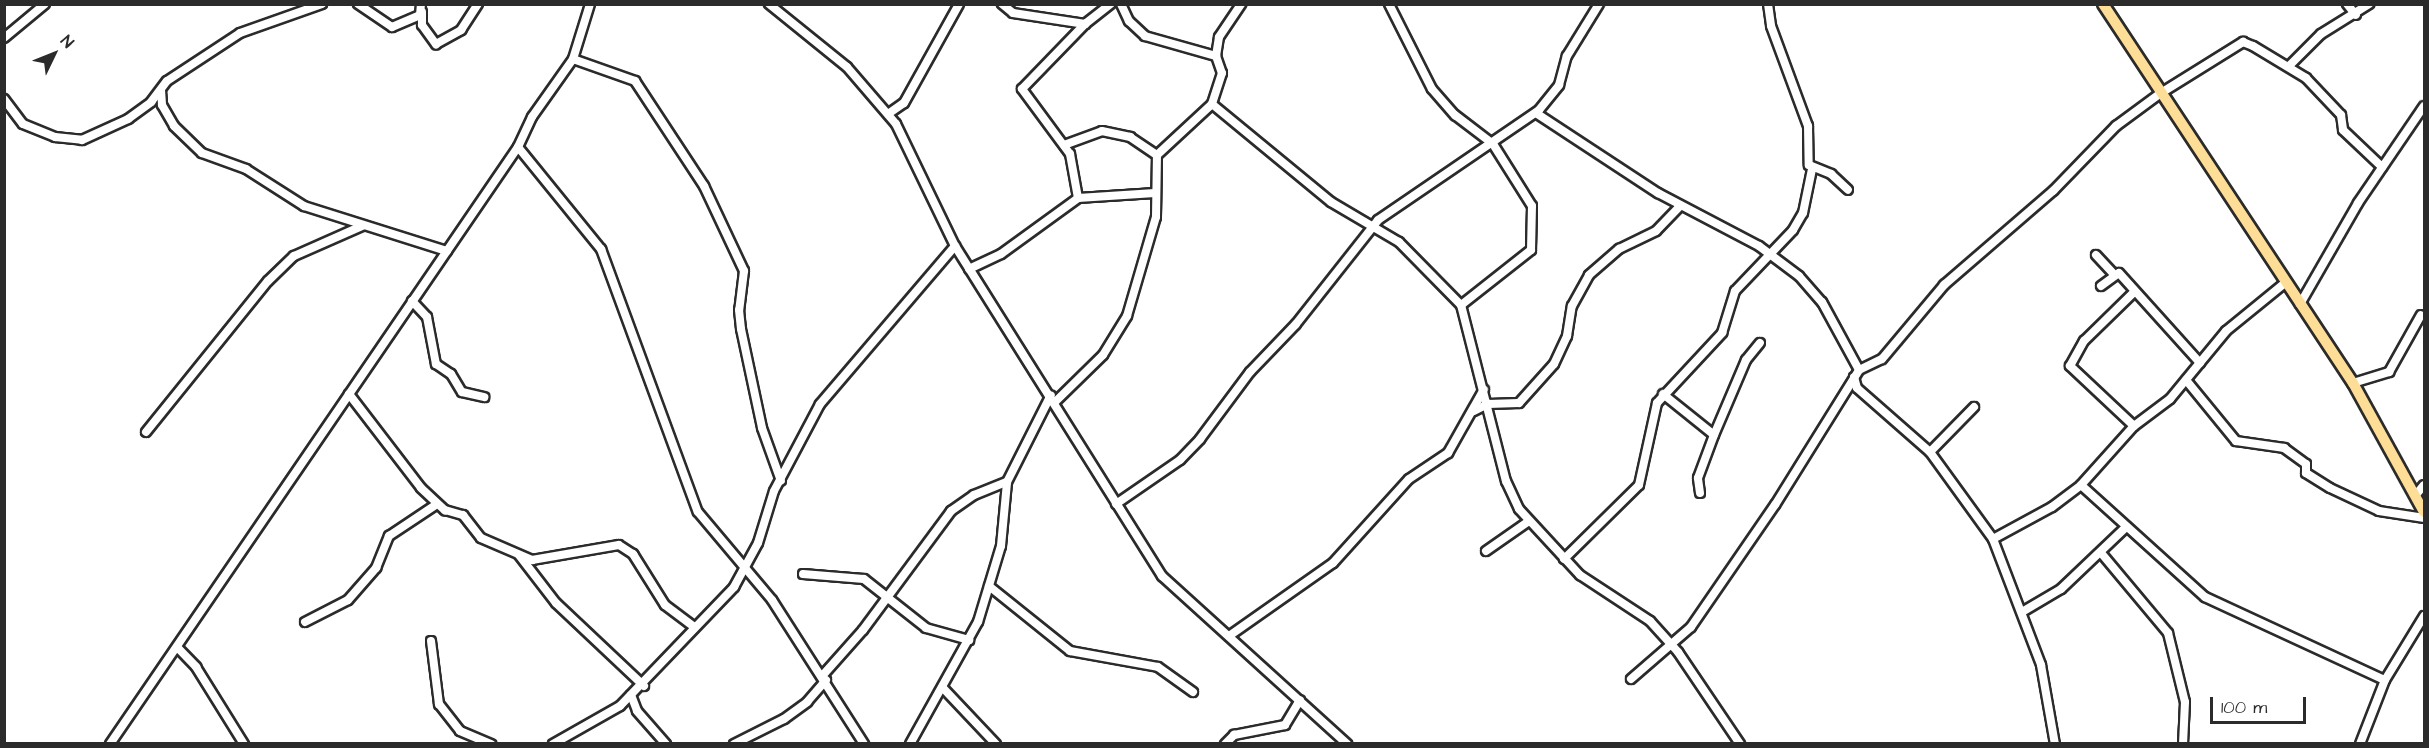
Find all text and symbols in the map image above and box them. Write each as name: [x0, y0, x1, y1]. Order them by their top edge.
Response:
north arrow: [24, 24, 84, 84]
text: N: [56, 31, 79, 53]
scale bar: [2213, 685, 2309, 723]
text: 100 m: [2221, 695, 2267, 720]

